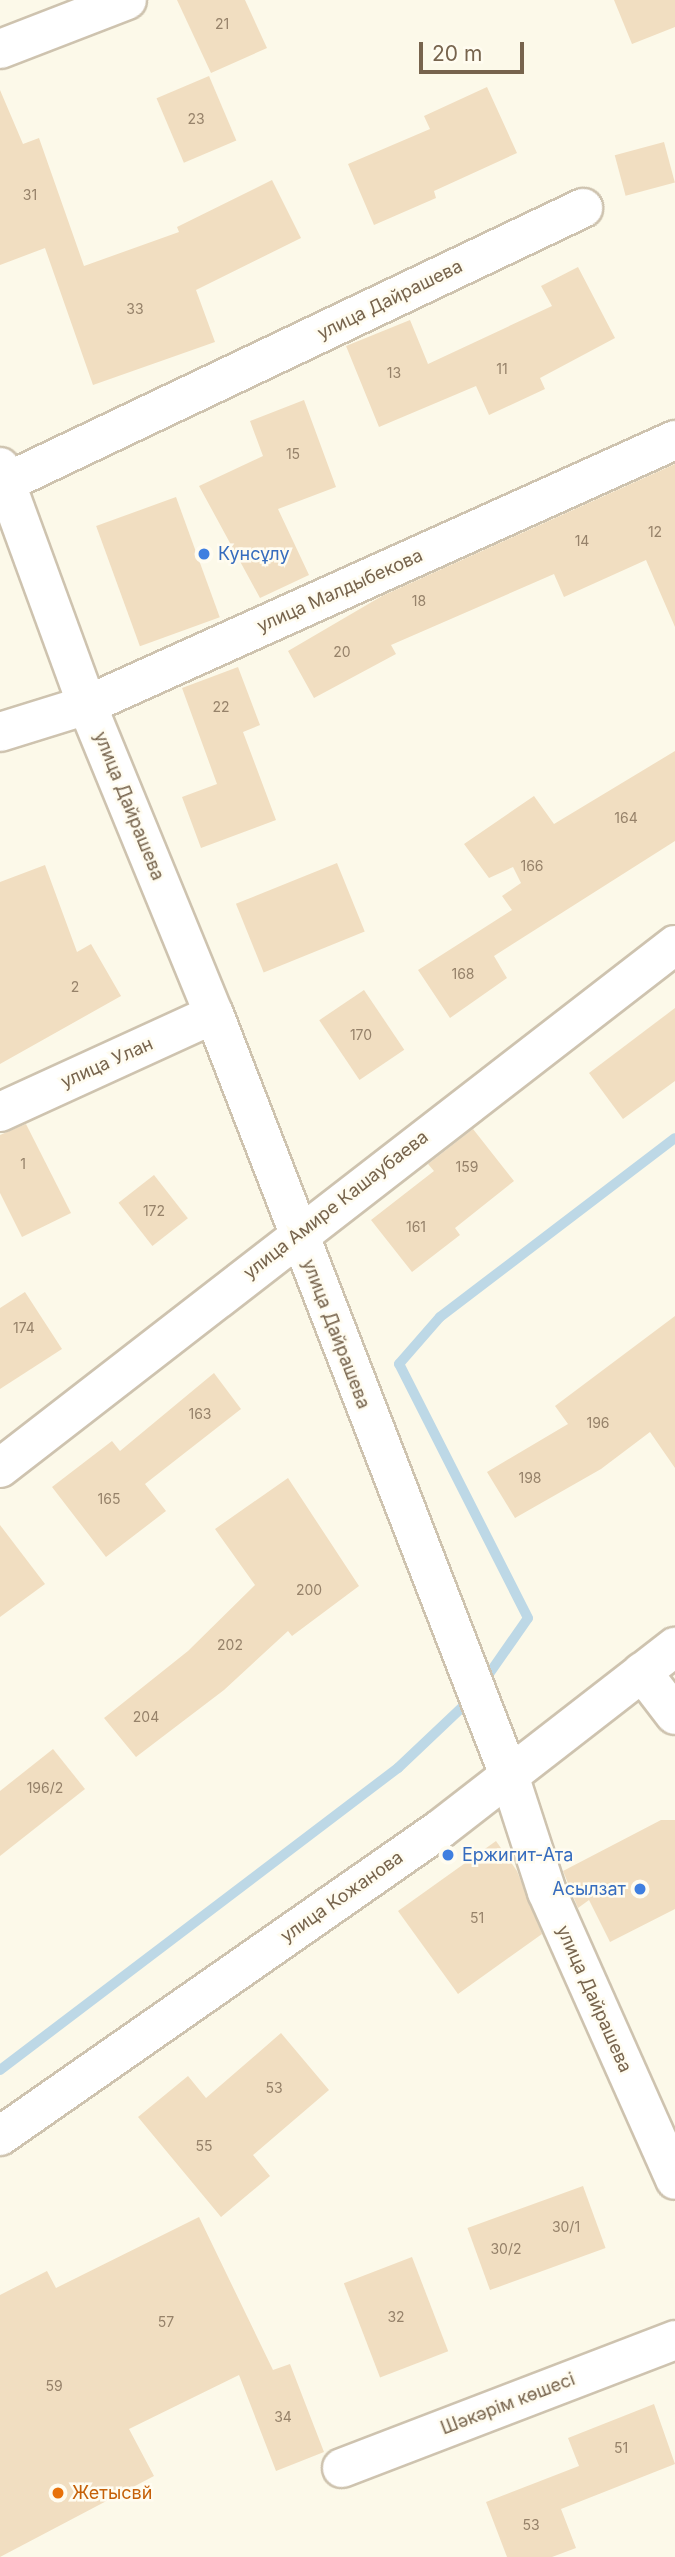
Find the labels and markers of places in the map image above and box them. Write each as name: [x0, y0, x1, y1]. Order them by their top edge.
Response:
place label: Кунсұлу: [218, 543, 290, 565]
marker: Кунсұлу: [196, 546, 212, 562]
place label: Ержигит-Ата: [462, 1844, 573, 1866]
marker: Ержигит-Ата: [440, 1847, 456, 1863]
place label: Асылзат: [552, 1878, 626, 1900]
marker: Асылзат: [632, 1881, 648, 1897]
place label: Жетысвй: [72, 2482, 152, 2504]
marker: Жетысвй: [50, 2485, 66, 2501]

